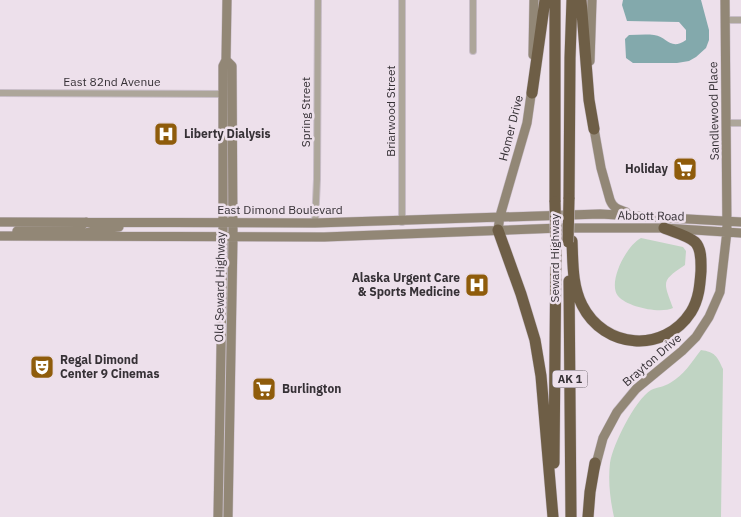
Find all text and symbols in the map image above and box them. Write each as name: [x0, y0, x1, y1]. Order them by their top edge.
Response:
street label: Sandlewood Place: [705, 61, 722, 161]
street label: Briarwood Street: [383, 65, 398, 157]
street label: East 82nd Avenue: [63, 74, 161, 89]
street label: Spring Street: [298, 77, 313, 147]
street label: Homer Drive: [495, 93, 526, 162]
hospital icon: Liberty Dialysis: [153, 121, 179, 147]
place label: Liberty Dialysis: [184, 126, 271, 141]
supermarket icon: Holiday: [672, 156, 698, 182]
place label: Holiday: [625, 161, 669, 176]
street label: East Dimond Boulevard: [217, 202, 343, 217]
street label: Abbott Road: [617, 207, 685, 224]
street label: Seward Highway: [547, 213, 562, 303]
street label: Old Seward Highway: [211, 232, 228, 342]
place label: Alaska Urgent Care & Sports Medicine: [352, 270, 460, 299]
hospital icon: Alaska Urgent Care & Sports Medicine: [464, 272, 490, 298]
street label: Brayton Drive: [619, 330, 684, 389]
place label: Regal Dimond Center 9 Cinemas: [60, 352, 159, 381]
theatre icon: Regal Dimond Center 9 Cinemas: [29, 354, 55, 380]
road number: AK 1: [552, 370, 588, 388]
supermarket icon: Burlington: [251, 376, 277, 402]
place label: Burlington: [282, 381, 341, 396]

